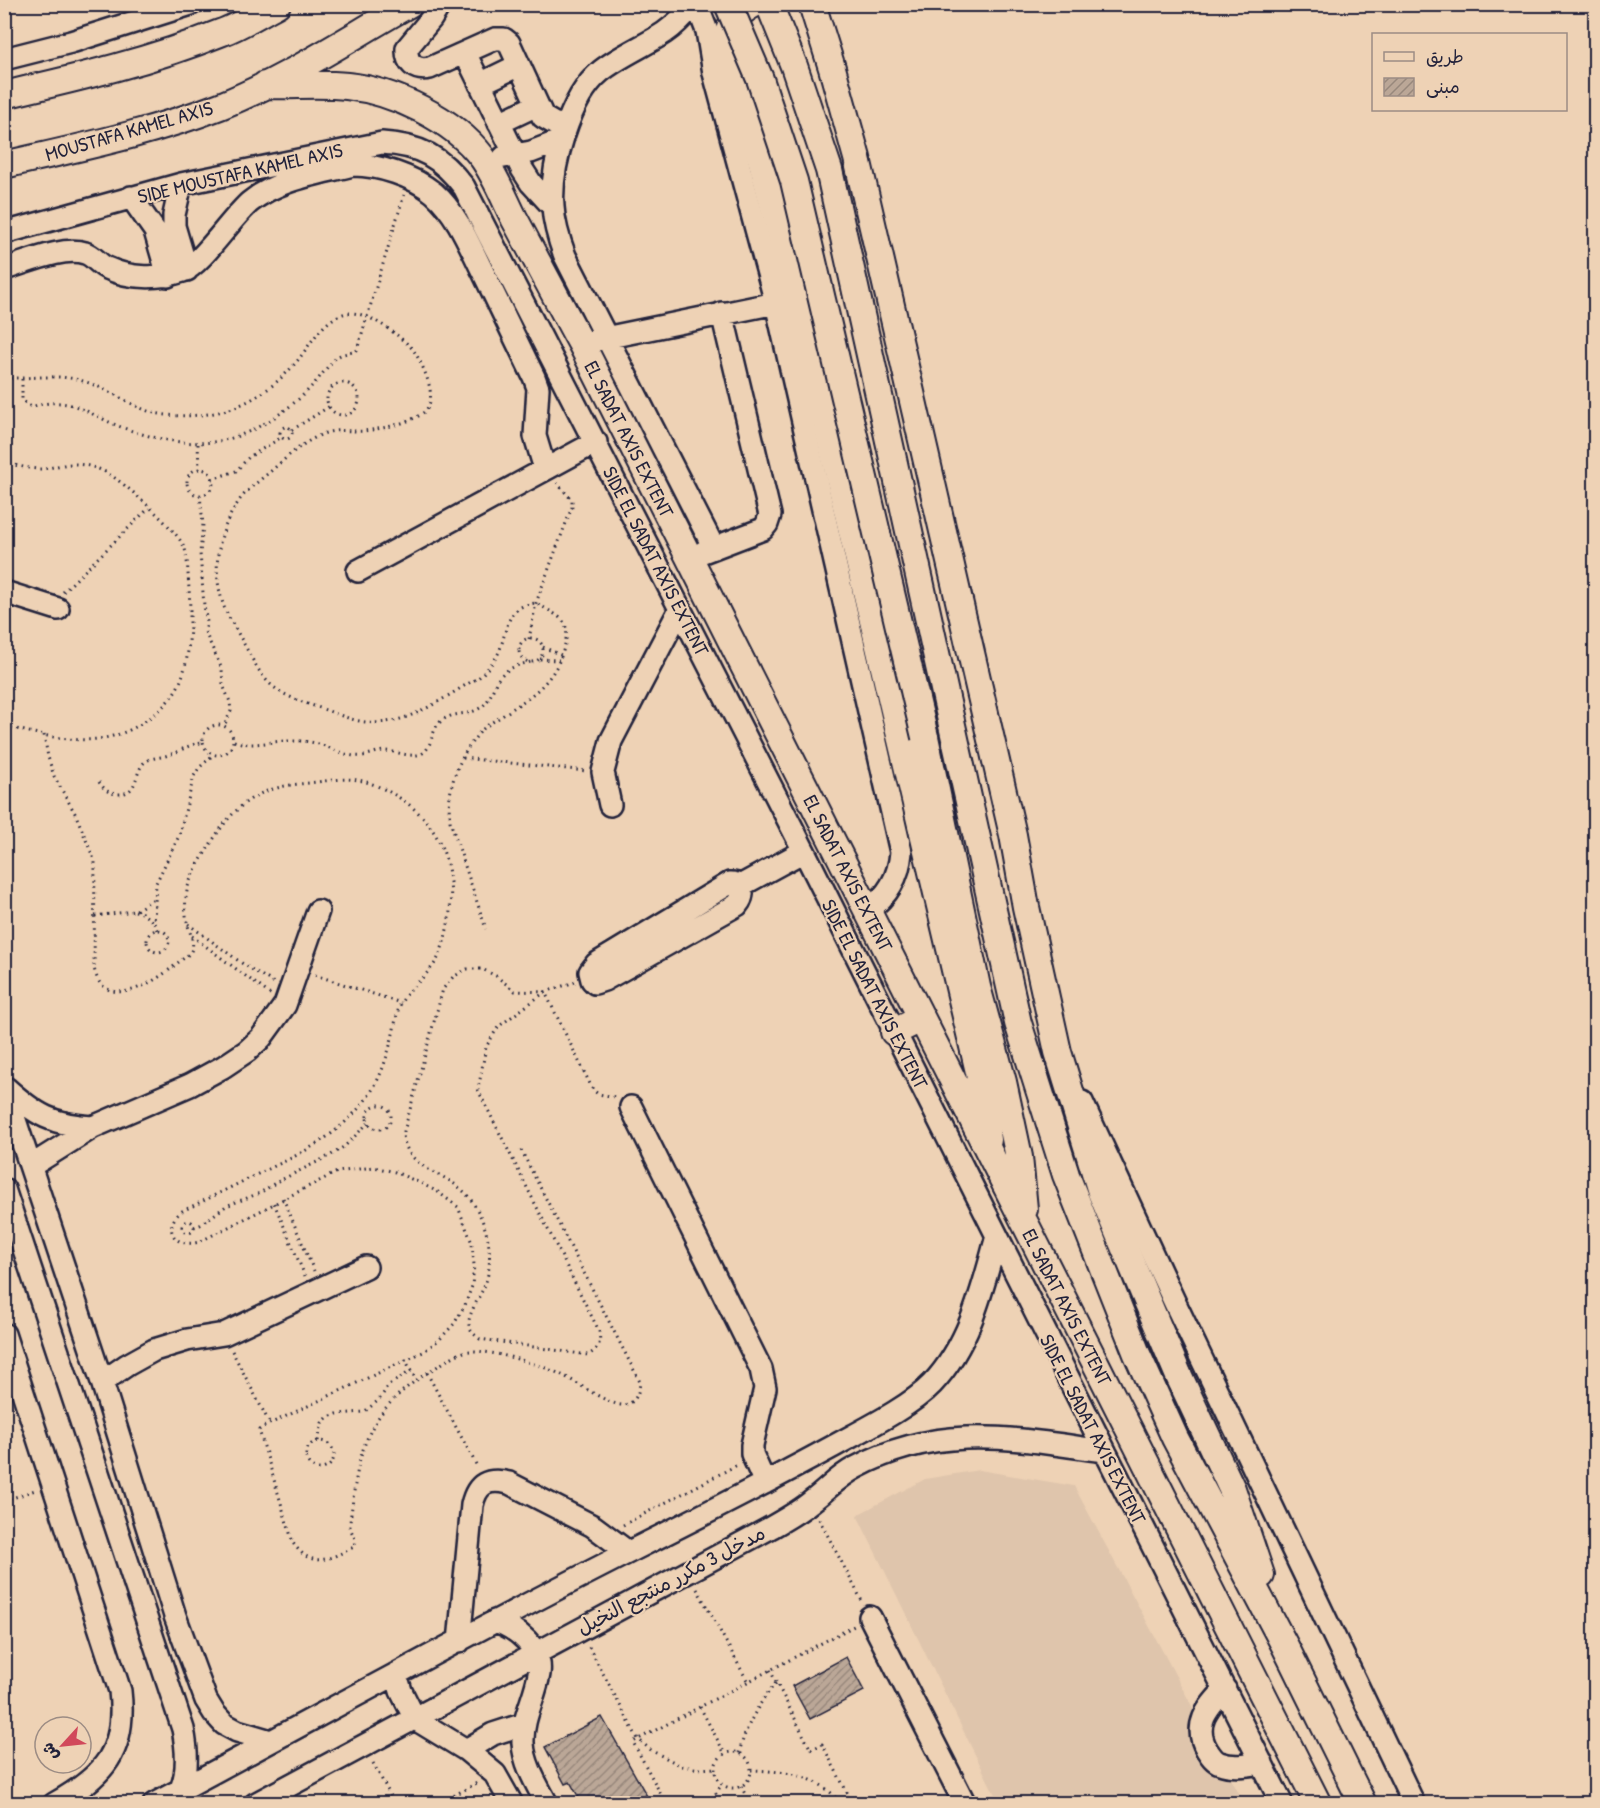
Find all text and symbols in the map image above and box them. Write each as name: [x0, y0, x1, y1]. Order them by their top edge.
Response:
legend: [1372, 33, 1567, 111]
text: طريق: [1426, 44, 1464, 69]
text: مبنى: [1426, 74, 1460, 99]
street label: MOUSTAFA KAMEL AXIS: [42, 94, 216, 167]
street label: SIDE MOUSTAFA KAMEL AXIS: [135, 136, 345, 209]
street label: EL SADAT AXIS EXTENT: [578, 356, 681, 522]
street label: SIDE EL SADAT AXIS EXTENT: [597, 461, 716, 661]
street label: EL SADAT AXIS EXTENT: [797, 790, 900, 956]
street label: SIDE EL SADAT AXIS EXTENT: [816, 894, 935, 1094]
street label: EL SADAT AXIS EXTENT: [1016, 1224, 1119, 1390]
street label: SIDE EL SADAT AXIS EXTENT: [1034, 1329, 1153, 1529]
street label: مدخل 3 مكرر منتجع النخيل: [572, 1518, 771, 1642]
north arrow: [33, 1715, 93, 1775]
text: ش: [36, 1739, 63, 1765]

